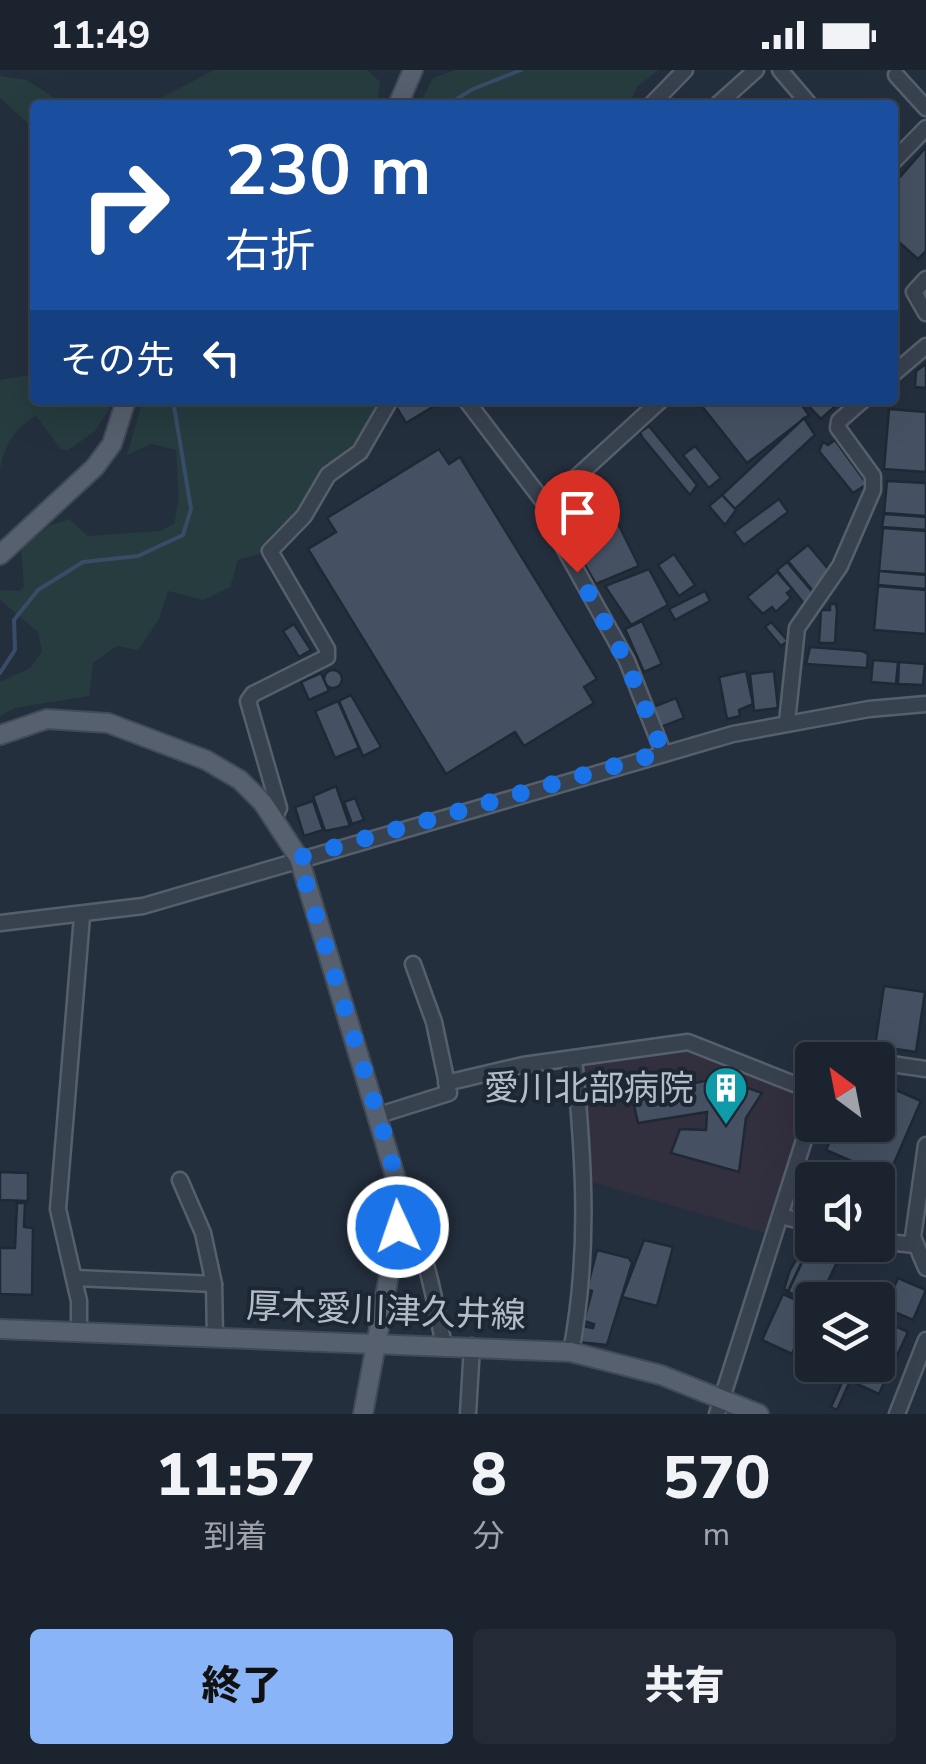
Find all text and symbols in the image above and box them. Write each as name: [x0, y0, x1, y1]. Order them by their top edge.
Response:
text: 11:49: [50, 10, 151, 61]
text: 230 m: [225, 123, 431, 219]
icon: right: [60, 140, 190, 270]
text: 右折: [225, 221, 315, 282]
icon: left: [194, 330, 249, 385]
text: その先: [60, 335, 174, 386]
pin: [535, 470, 620, 573]
icon: arrive: [550, 485, 605, 540]
north arrow: [795, 1042, 895, 1142]
map controls: [795, 1042, 895, 1382]
place label: 愛川北部病院: [484, 1065, 694, 1112]
building icon: 愛川北部病院: [703, 1065, 749, 1126]
button: sound: [795, 1162, 895, 1262]
position arrow: [346, 1175, 450, 1279]
button: layers: [795, 1282, 895, 1382]
street label: 厚木愛川津久井線: [245, 1283, 527, 1339]
text: 11:57: [156, 1434, 315, 1516]
text: 8: [471, 1434, 507, 1516]
text: 570: [662, 1437, 770, 1519]
text: m: [703, 1513, 730, 1556]
text: 到着: [203, 1515, 267, 1558]
text: 分: [473, 1515, 505, 1558]
button: 終了: [30, 1629, 453, 1744]
button: 共有: [473, 1629, 896, 1744]

